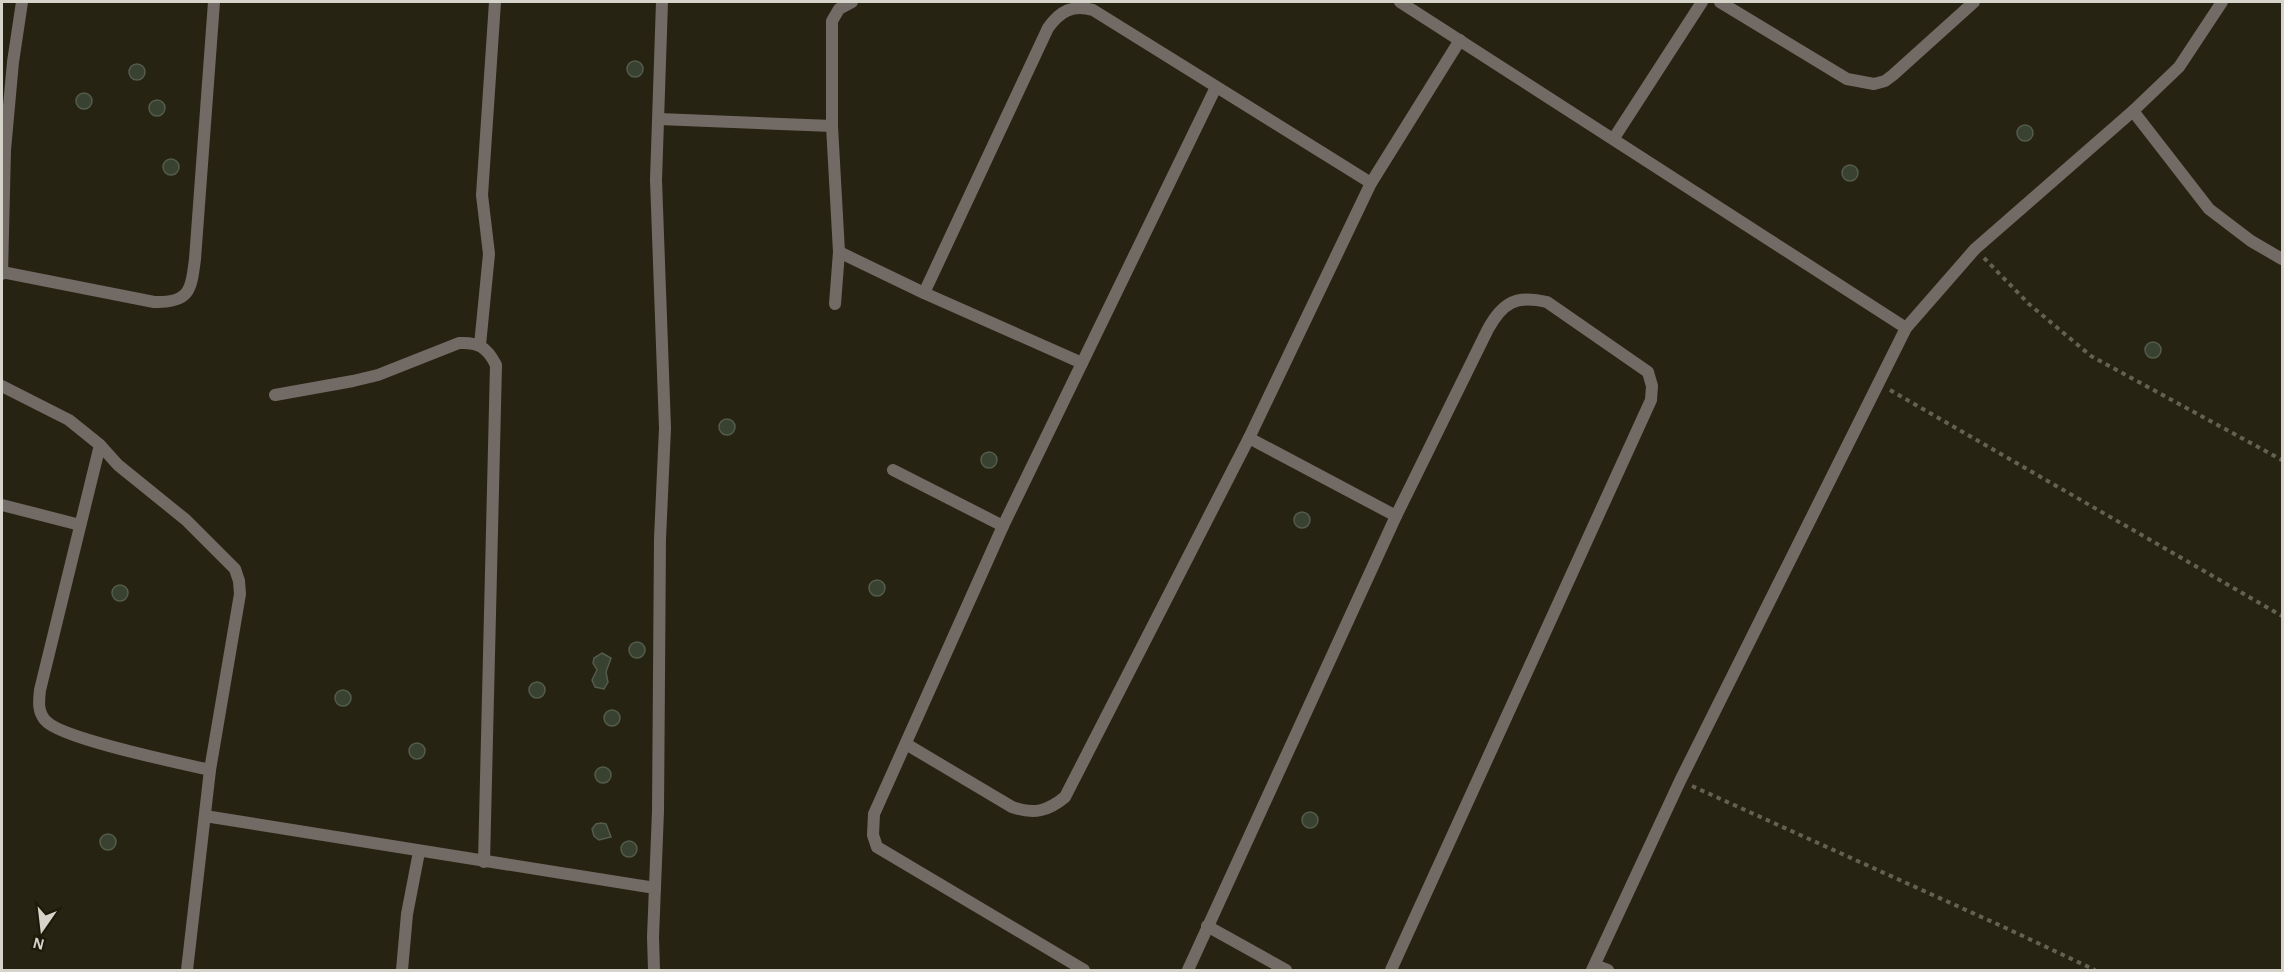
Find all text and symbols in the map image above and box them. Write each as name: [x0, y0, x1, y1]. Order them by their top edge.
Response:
north arrow: [12, 900, 72, 960]
text: N: [31, 934, 46, 953]

